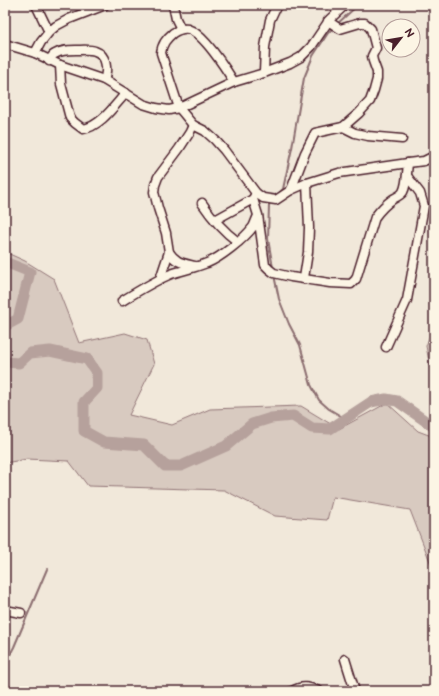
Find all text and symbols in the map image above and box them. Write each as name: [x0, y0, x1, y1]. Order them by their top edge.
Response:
north arrow: [381, 18, 421, 58]
text: N: [401, 26, 417, 40]

